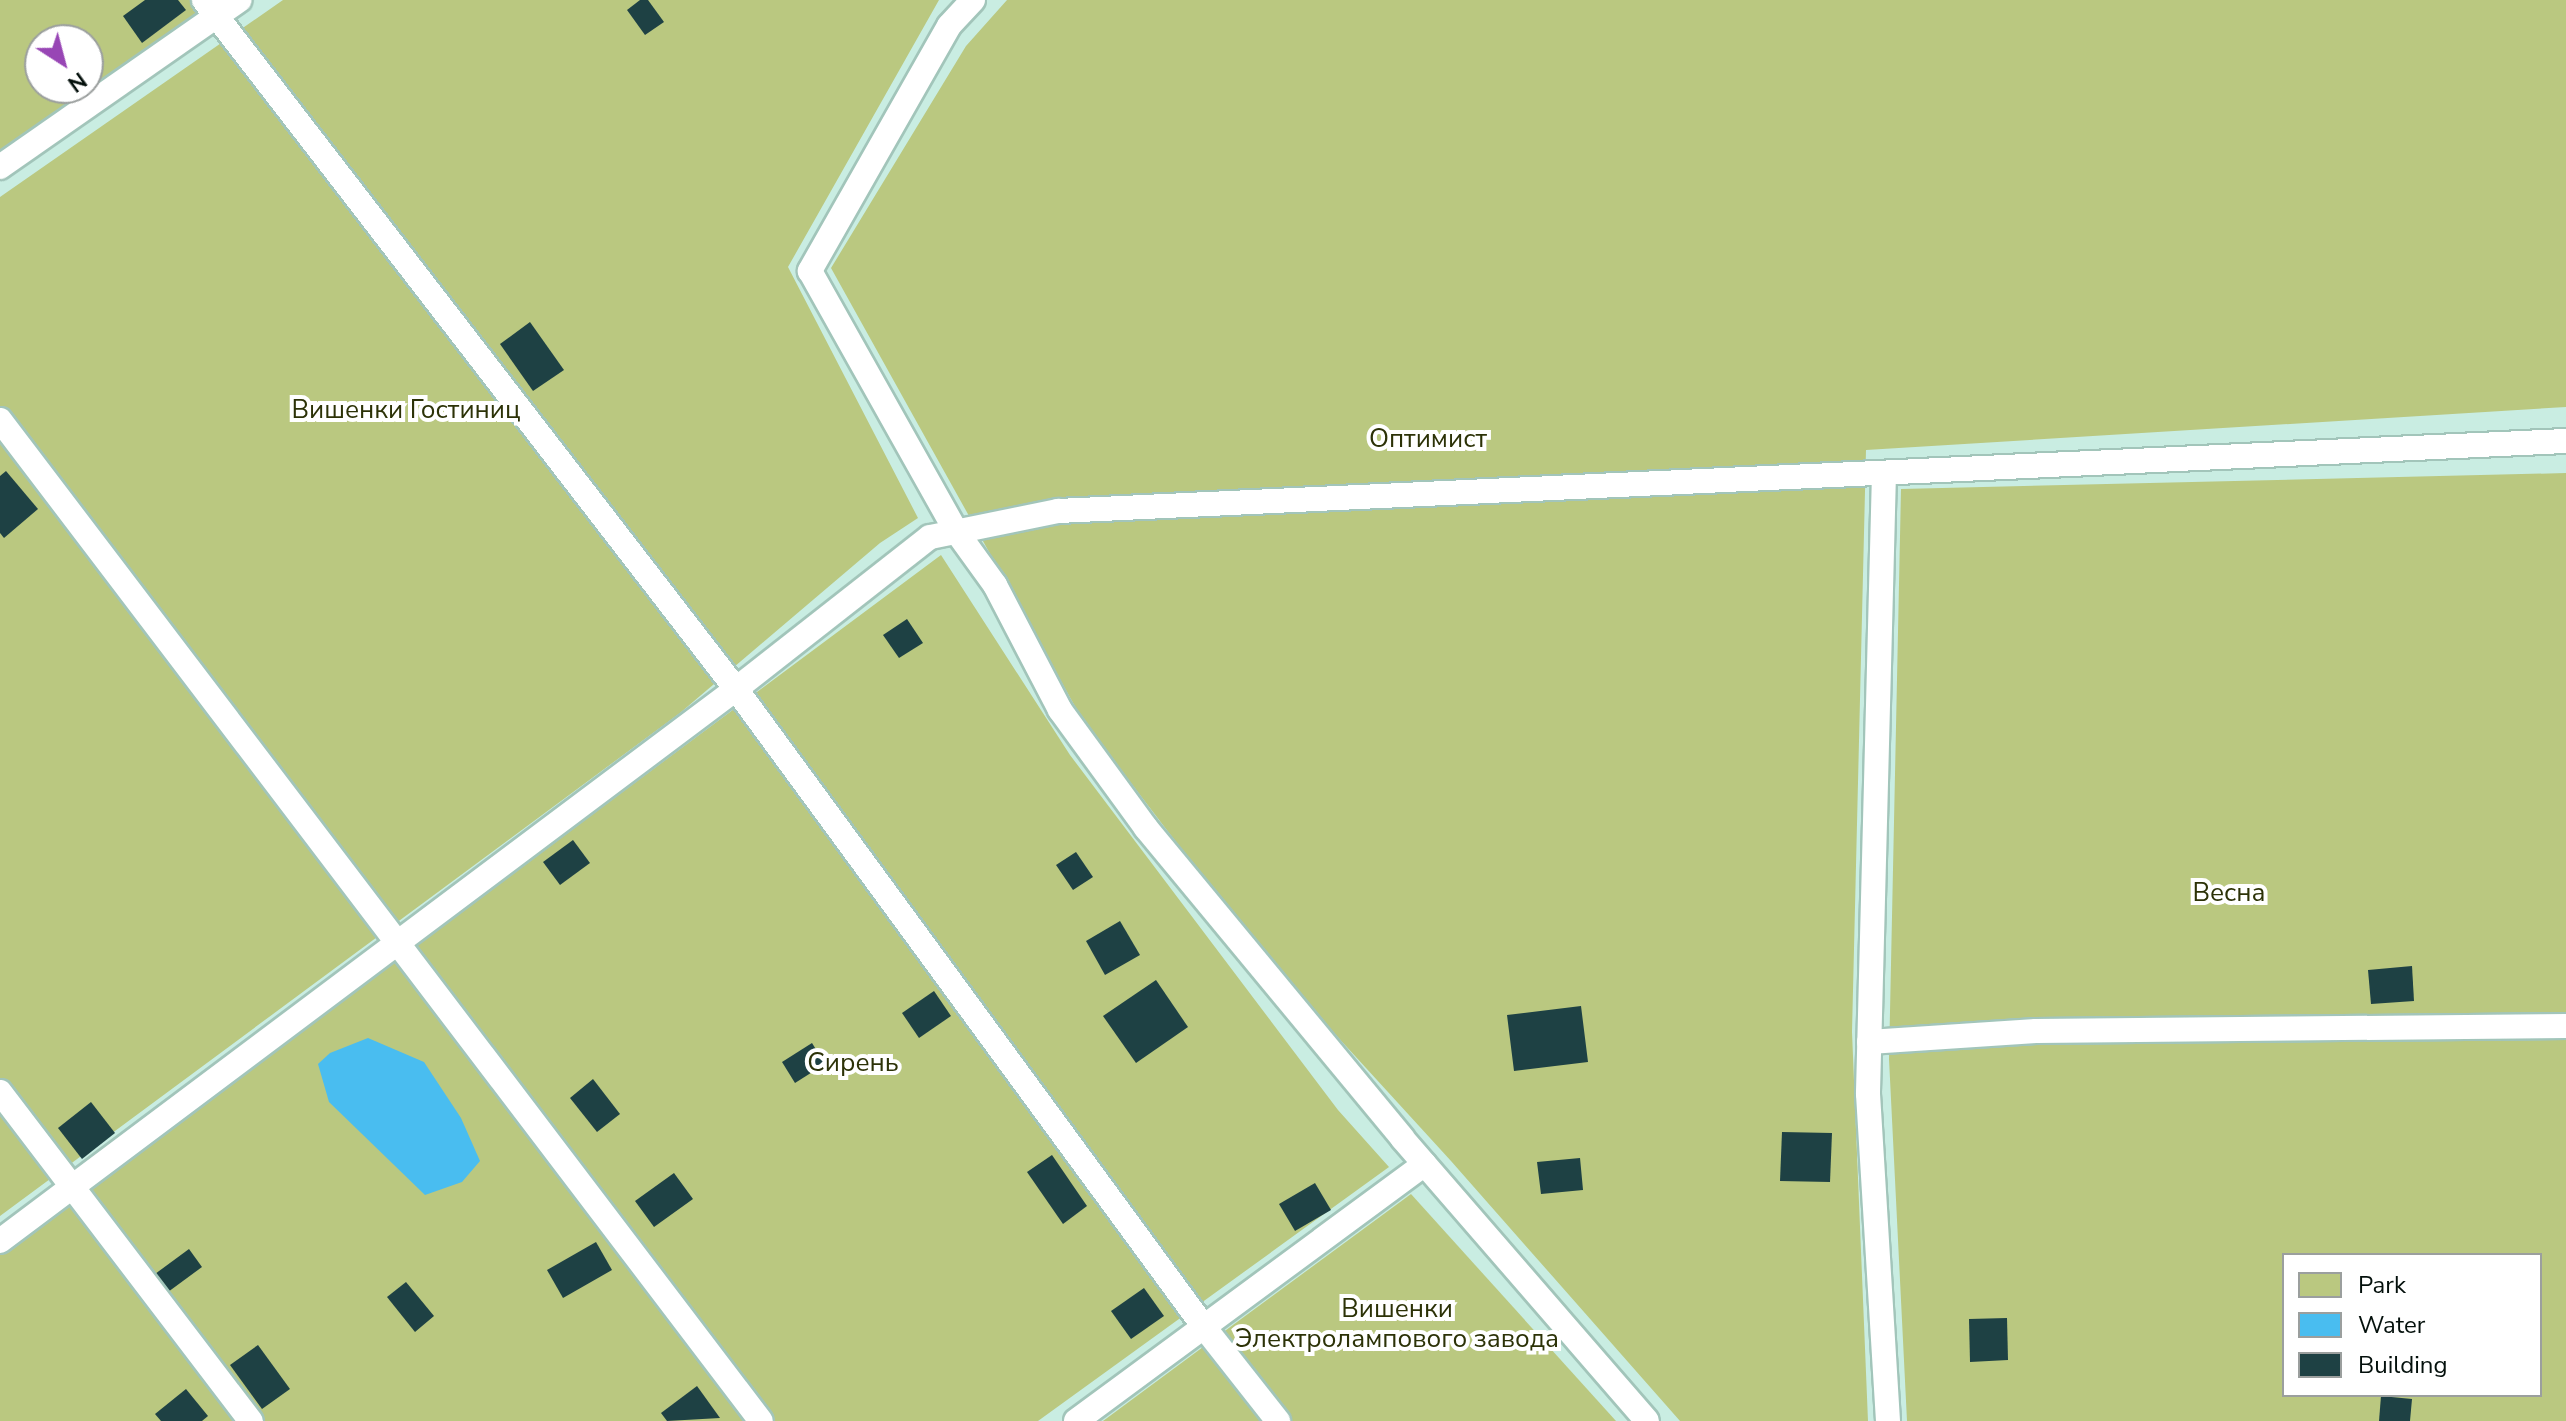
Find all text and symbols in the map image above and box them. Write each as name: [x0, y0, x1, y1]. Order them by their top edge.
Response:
north arrow: [24, 24, 104, 104]
text: N: [61, 65, 92, 99]
park label: Вишенки Гостиниц: [291, 394, 521, 426]
park label: Оптимист: [1369, 423, 1487, 455]
park label: Весна: [2192, 877, 2266, 909]
park label: Сирень: [807, 1047, 899, 1079]
legend: [2282, 1253, 2542, 1397]
text: Park: [2358, 1269, 2406, 1301]
park label: Вишенки Электролампового завода: [1235, 1293, 1559, 1354]
text: Water: [2358, 1309, 2425, 1341]
text: Building: [2358, 1349, 2448, 1381]

